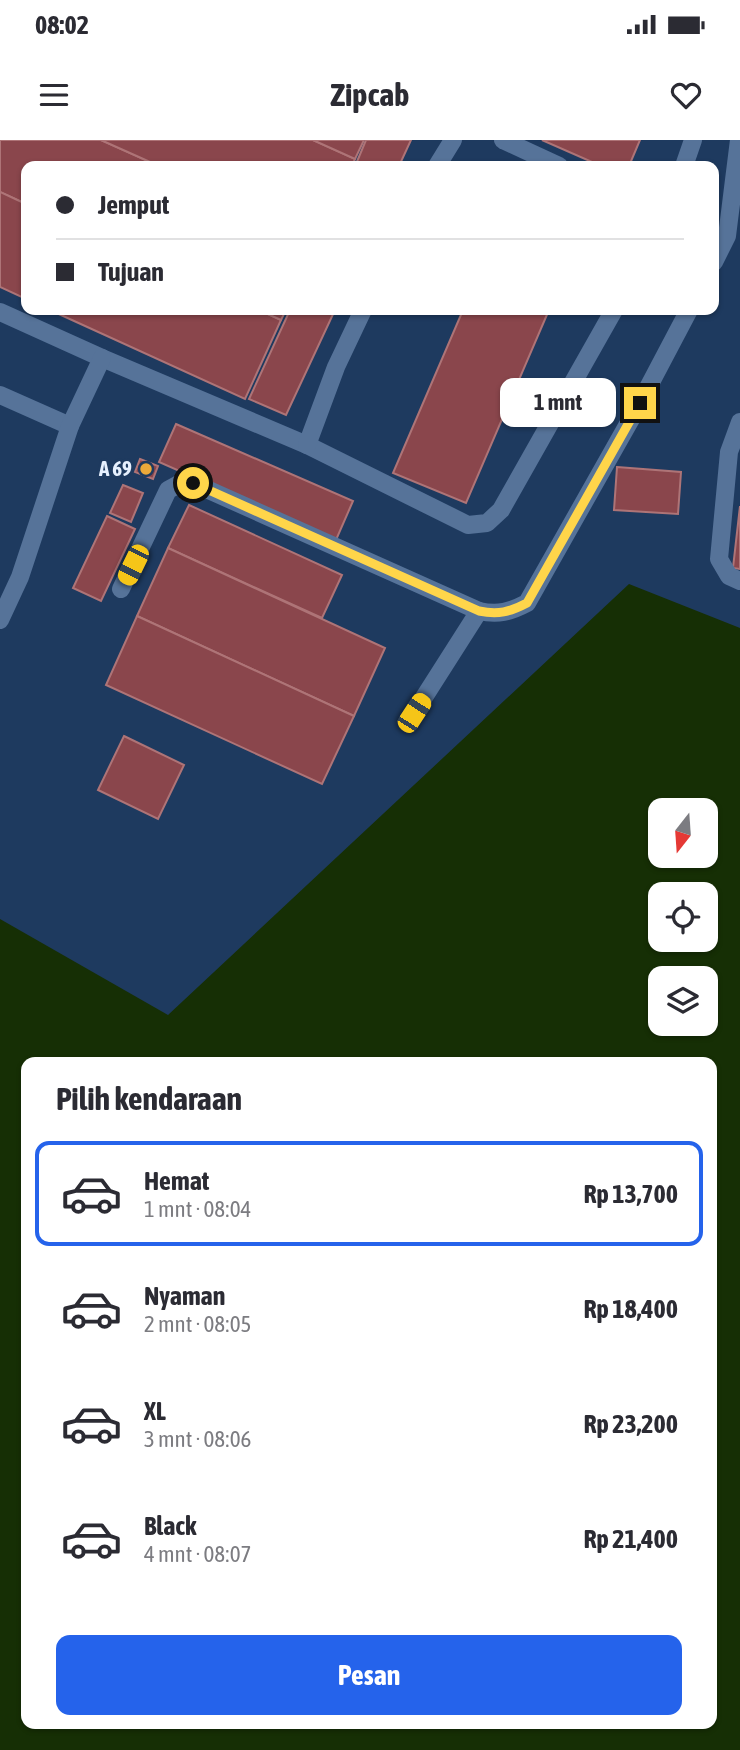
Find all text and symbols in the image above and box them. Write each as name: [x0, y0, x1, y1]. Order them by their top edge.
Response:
text: 08:02: [35, 10, 89, 40]
icon: menu: [35, 76, 73, 114]
text: Zipcab: [331, 76, 409, 113]
icon: heart: [667, 76, 705, 114]
text: Jemput: [98, 190, 169, 220]
text: Tujuan: [98, 257, 164, 287]
callout: 1 mnt: [500, 378, 616, 428]
route end: [624, 387, 656, 419]
text: 1 mnt: [534, 389, 582, 415]
place label: A 69: [98, 456, 132, 480]
marker: A 69: [138, 461, 154, 477]
route start: [177, 467, 209, 499]
car: [115, 542, 152, 588]
car: [394, 690, 435, 736]
north arrow: [648, 798, 718, 868]
map controls: [648, 798, 718, 1036]
button: locate: [648, 882, 718, 952]
button: layers: [648, 966, 718, 1036]
text: Pilih kendaraan: [56, 1080, 242, 1117]
icon: car: [60, 1162, 123, 1225]
text: Hemat: [144, 1166, 209, 1196]
text: Rp 13,700: [583, 1179, 678, 1209]
text: 1 mnt · 08:04: [144, 1196, 251, 1222]
icon: car: [60, 1277, 123, 1340]
text: Nyaman: [144, 1281, 225, 1311]
text: Rp 18,400: [583, 1294, 678, 1324]
text: 2 mnt · 08:05: [144, 1311, 251, 1337]
icon: car: [60, 1392, 123, 1455]
text: XL: [144, 1396, 166, 1426]
text: Rp 23,200: [583, 1409, 678, 1439]
text: 3 mnt · 08:06: [144, 1426, 251, 1452]
icon: car: [60, 1507, 123, 1570]
text: Black: [144, 1511, 196, 1541]
text: Rp 21,400: [583, 1524, 678, 1554]
text: 4 mnt · 08:07: [144, 1541, 251, 1567]
button: Pesan: [56, 1635, 682, 1715]

